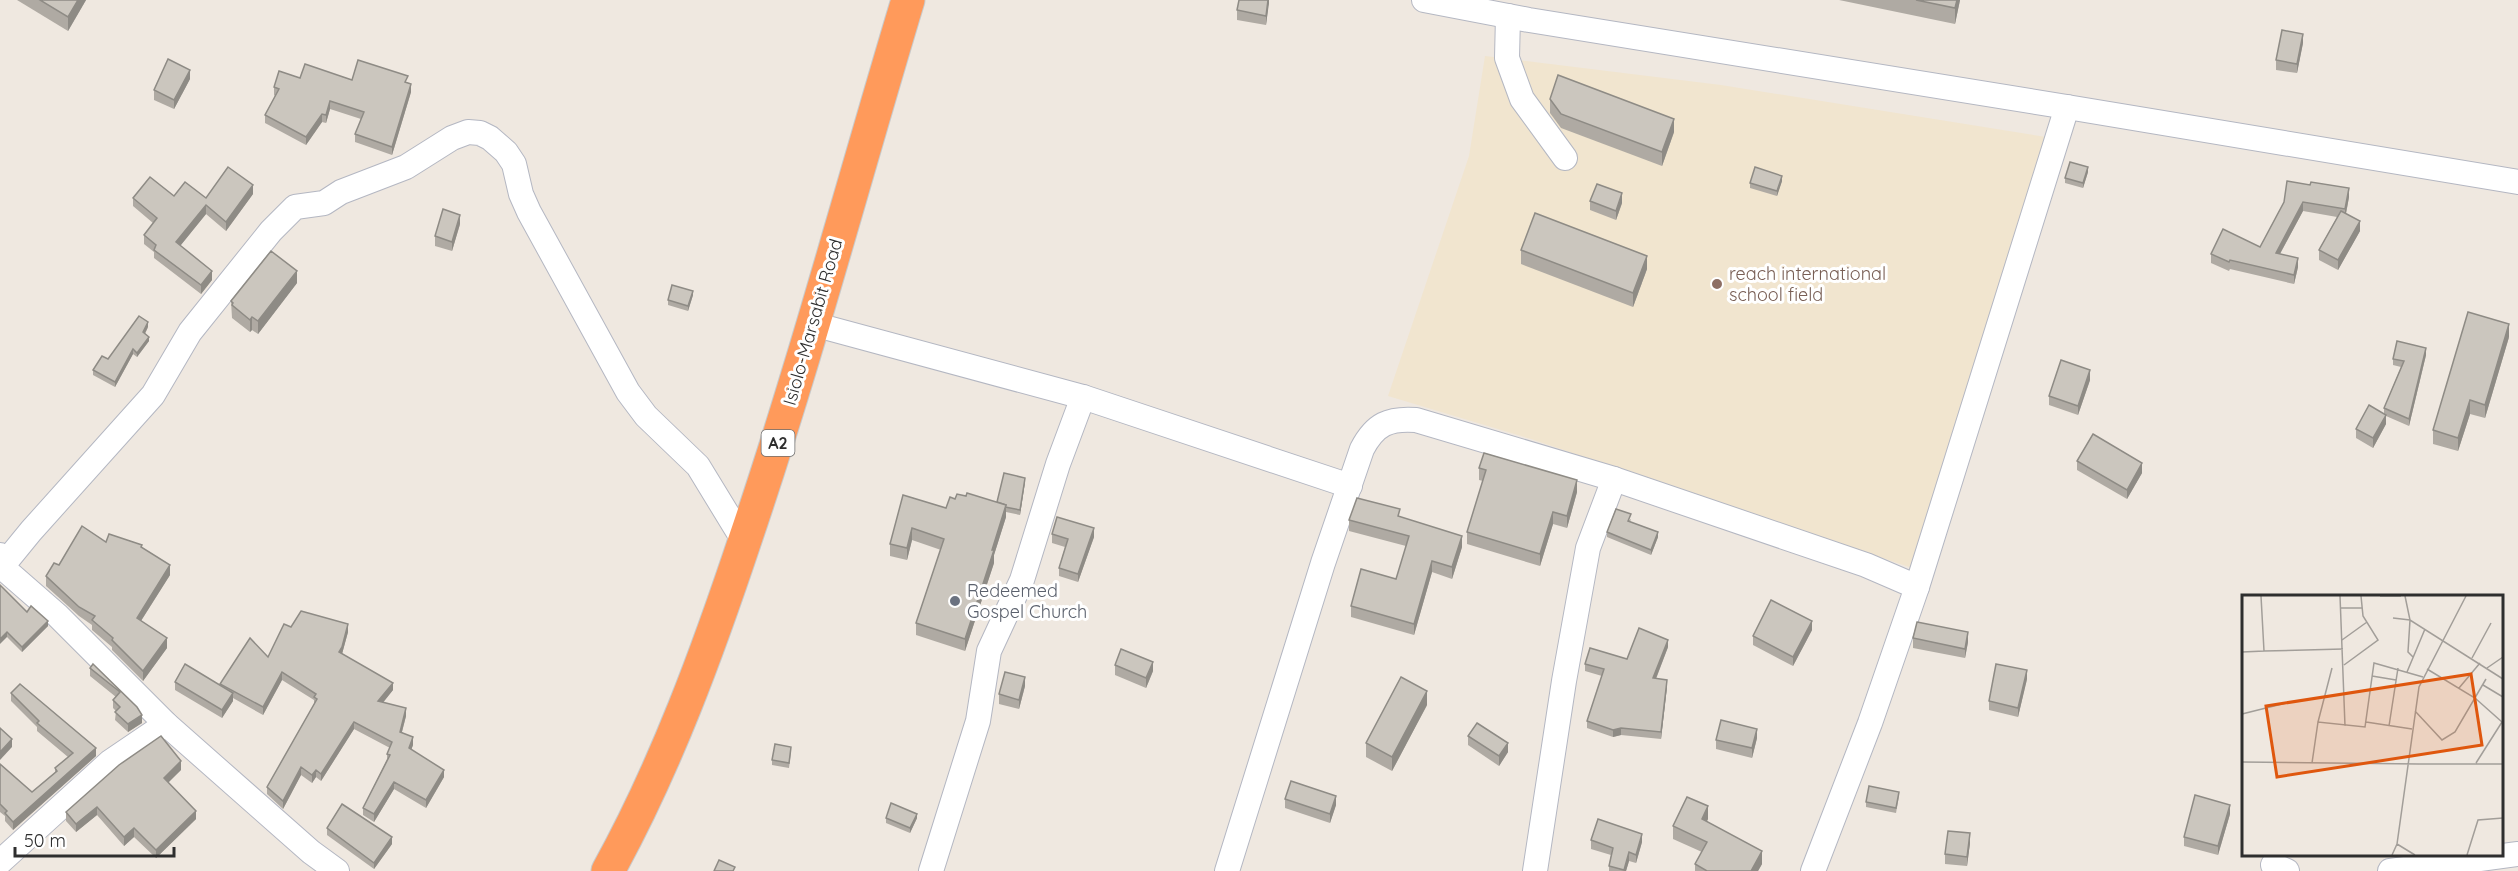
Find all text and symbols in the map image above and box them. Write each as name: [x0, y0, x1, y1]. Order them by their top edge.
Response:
street label: Isiolo-Marsabit Road: [778, 236, 847, 408]
place label: reach international school field: [1729, 262, 1886, 306]
marker: reach international school field: [1710, 277, 1724, 291]
road number: A2: [762, 430, 794, 456]
place label: Redeemed Gospel Church: [967, 579, 1087, 623]
marker: Redeemed Gospel Church: [948, 594, 962, 608]
inset map: [2242, 595, 2503, 856]
scale bar: [15, 820, 174, 858]
text: 50 m: [24, 829, 66, 852]

